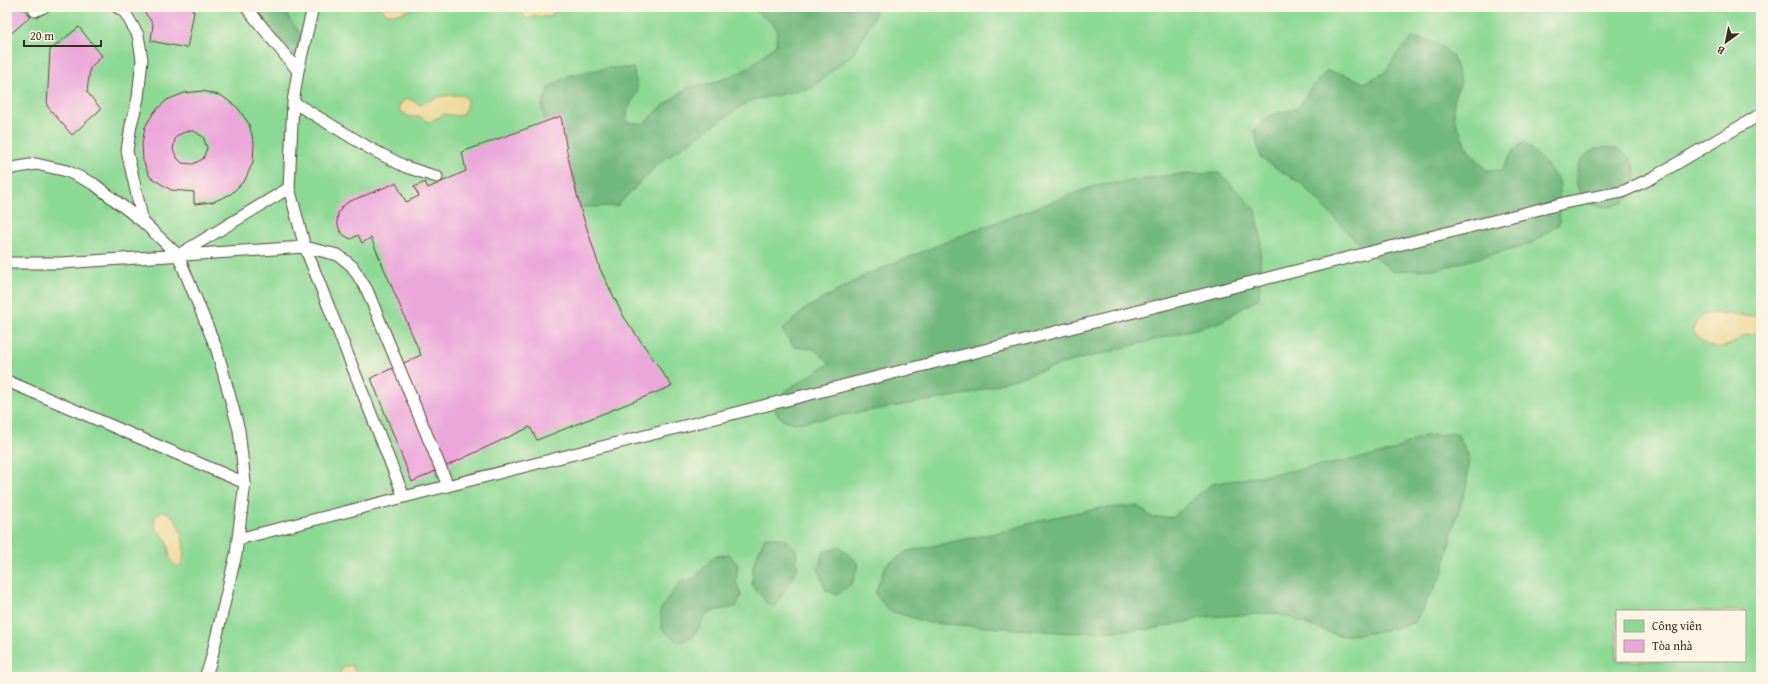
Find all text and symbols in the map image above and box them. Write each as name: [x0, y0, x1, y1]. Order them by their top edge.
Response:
scale bar: [24, 22, 101, 48]
north arrow: [1706, 22, 1746, 62]
text: 20 m: [30, 27, 54, 44]
text: B: [1713, 42, 1728, 59]
legend: [1616, 610, 1746, 662]
text: Công viên: [1652, 617, 1702, 634]
text: Tòa nhà: [1652, 637, 1693, 654]

